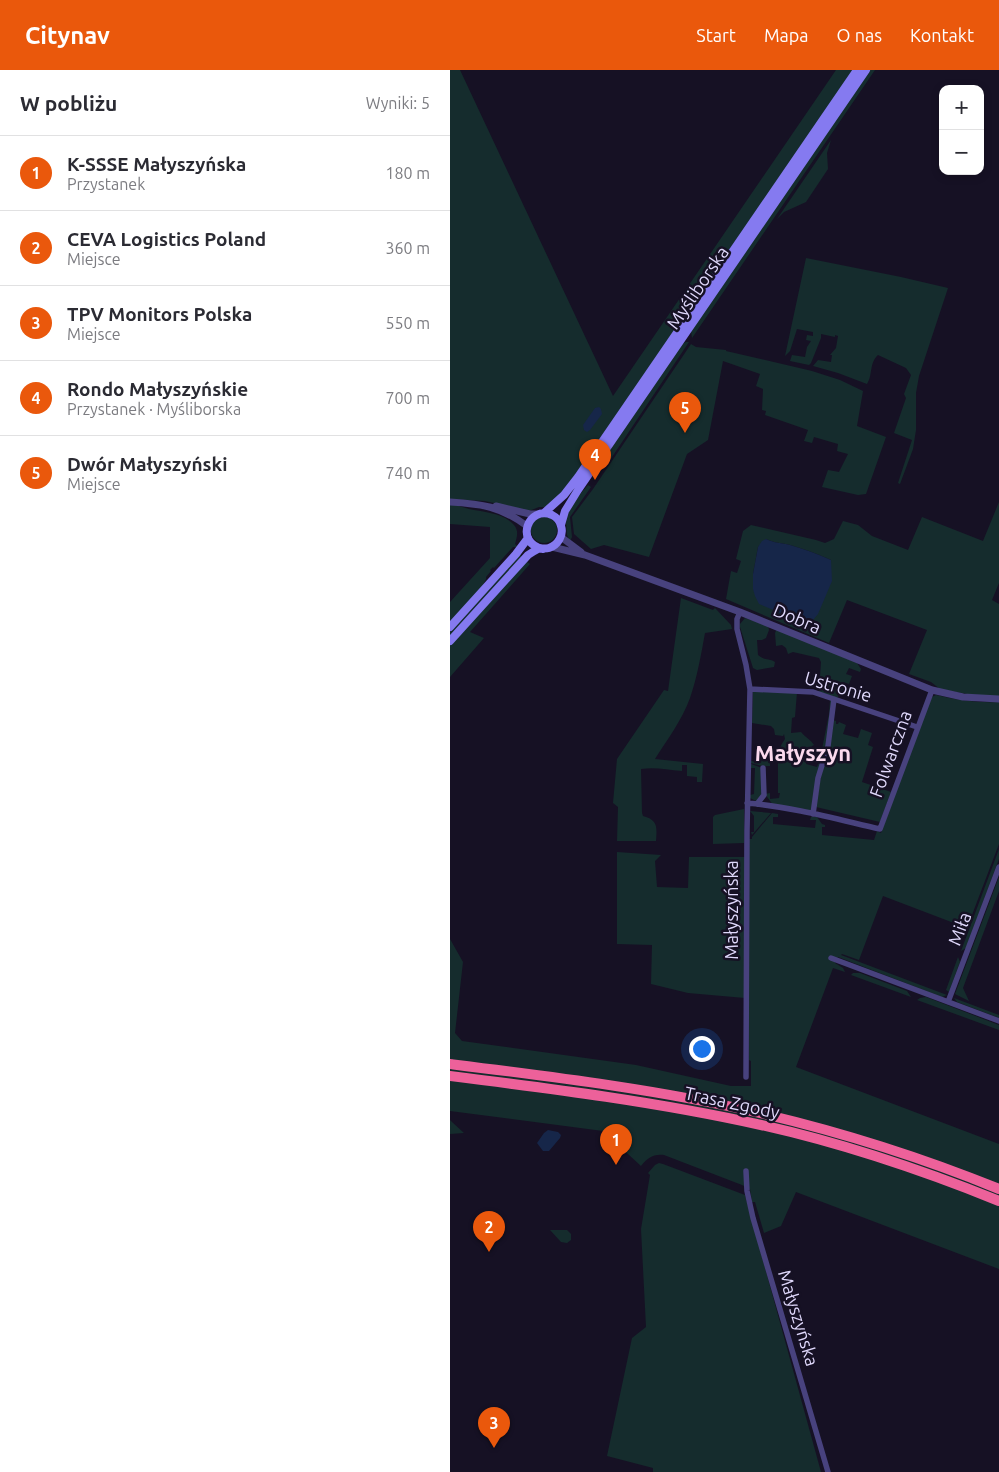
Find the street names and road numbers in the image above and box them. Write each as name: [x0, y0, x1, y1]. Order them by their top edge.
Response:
street label: Myśliborska: [662, 242, 732, 333]
street label: Dobra: [771, 599, 824, 637]
street label: Ustronie: [802, 667, 874, 705]
street label: Folwarczna: [865, 708, 915, 800]
street label: Małyszyńska: [721, 860, 741, 960]
street label: Miła: [944, 909, 975, 948]
street label: Trasa Zgody: [683, 1082, 782, 1122]
street label: Małyszyńska: [775, 1267, 823, 1368]

